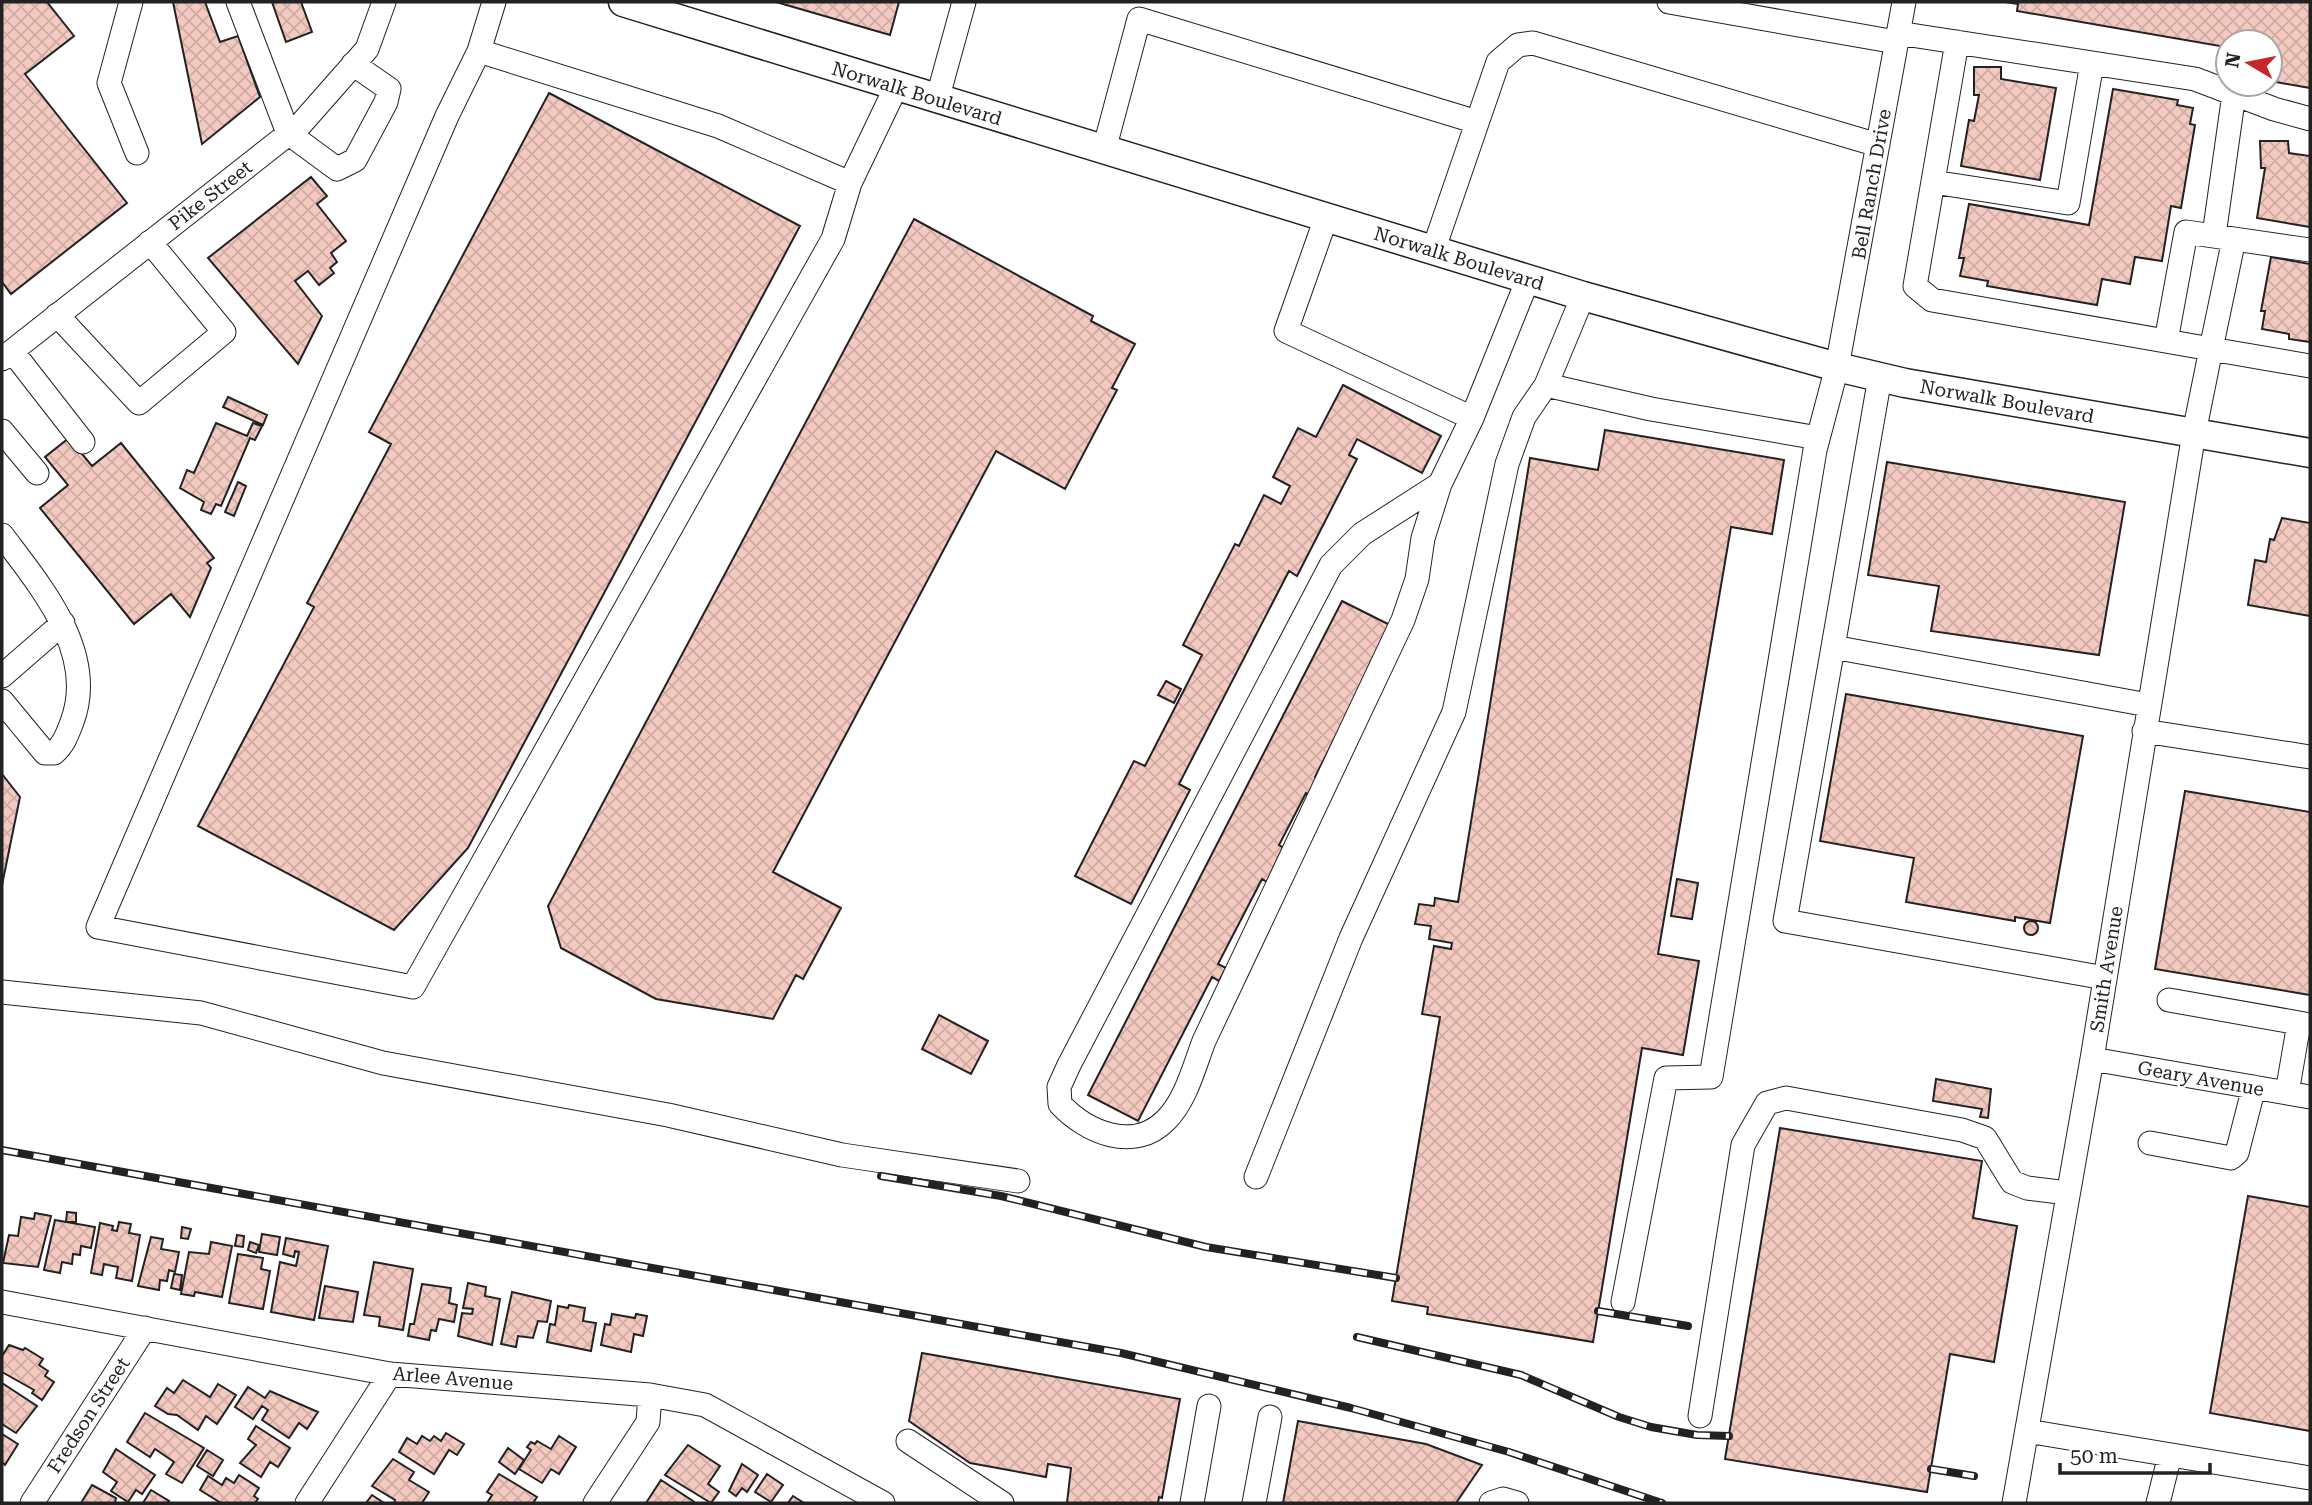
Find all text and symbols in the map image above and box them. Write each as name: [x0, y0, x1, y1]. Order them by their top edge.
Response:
north arrow: [2214, 28, 2284, 98]
text: N: [2220, 51, 2245, 69]
street label: Norwalk Boulevard: [829, 57, 1005, 130]
street label: Bell Ranch Drive: [1847, 107, 1896, 261]
street label: Pike Street: [164, 156, 257, 235]
street label: Norwalk Boulevard: [1371, 222, 1547, 295]
street label: Norwalk Boulevard: [1918, 375, 2096, 428]
street label: Smith Avenue: [2085, 904, 2128, 1034]
street label: Geary Avenue: [2136, 1056, 2266, 1101]
street label: Fredson Street: [42, 1353, 134, 1478]
street label: Arlee Avenue: [392, 1362, 514, 1395]
scale bar: [2060, 1432, 2210, 1476]
text: 50 m: [2070, 1444, 2118, 1468]

